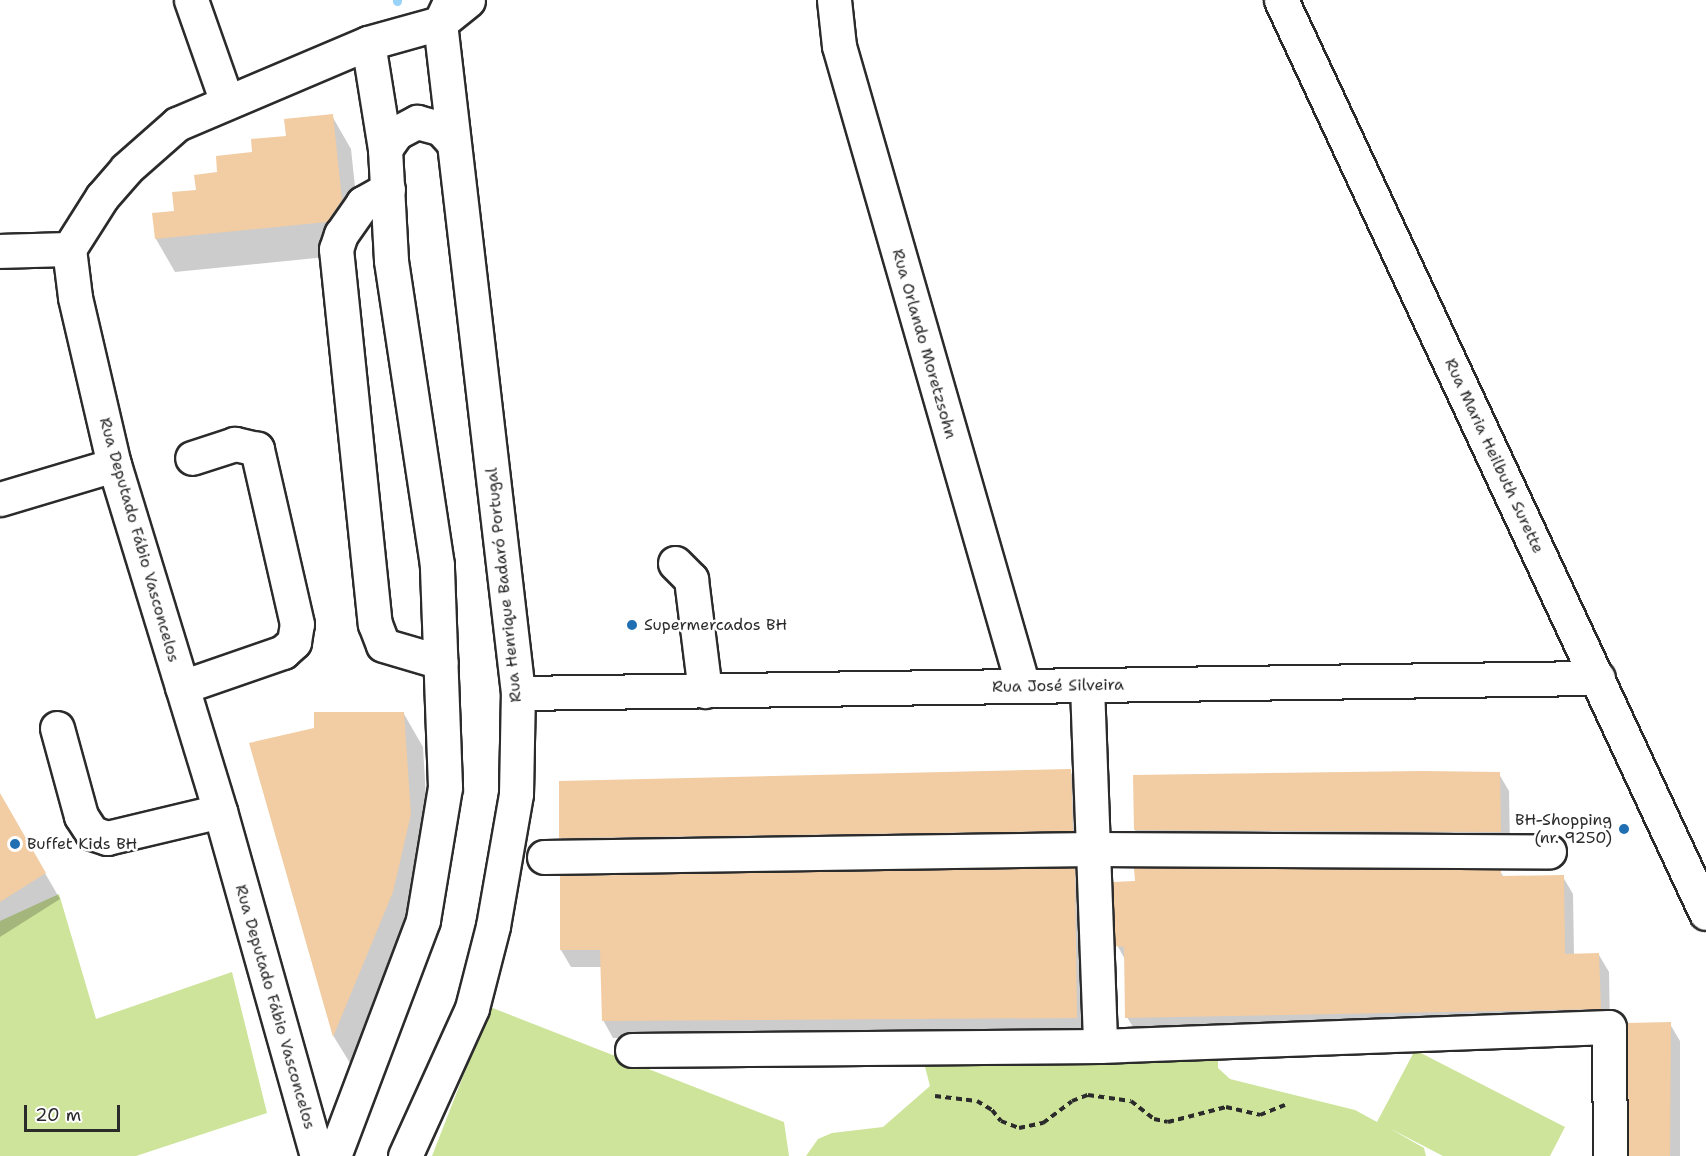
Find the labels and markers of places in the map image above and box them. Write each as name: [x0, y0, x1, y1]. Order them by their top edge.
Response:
place label: Supermercados BH: [644, 615, 787, 635]
marker: Supermercados BH: [625, 618, 639, 632]
place label: BH-Shopping (nr. 9250): [1515, 810, 1612, 848]
marker: BH-Shopping (nr. 9250): [1617, 822, 1631, 836]
place label: Buffet Kids BH: [27, 834, 137, 854]
marker: Buffet Kids BH: [8, 837, 22, 851]

